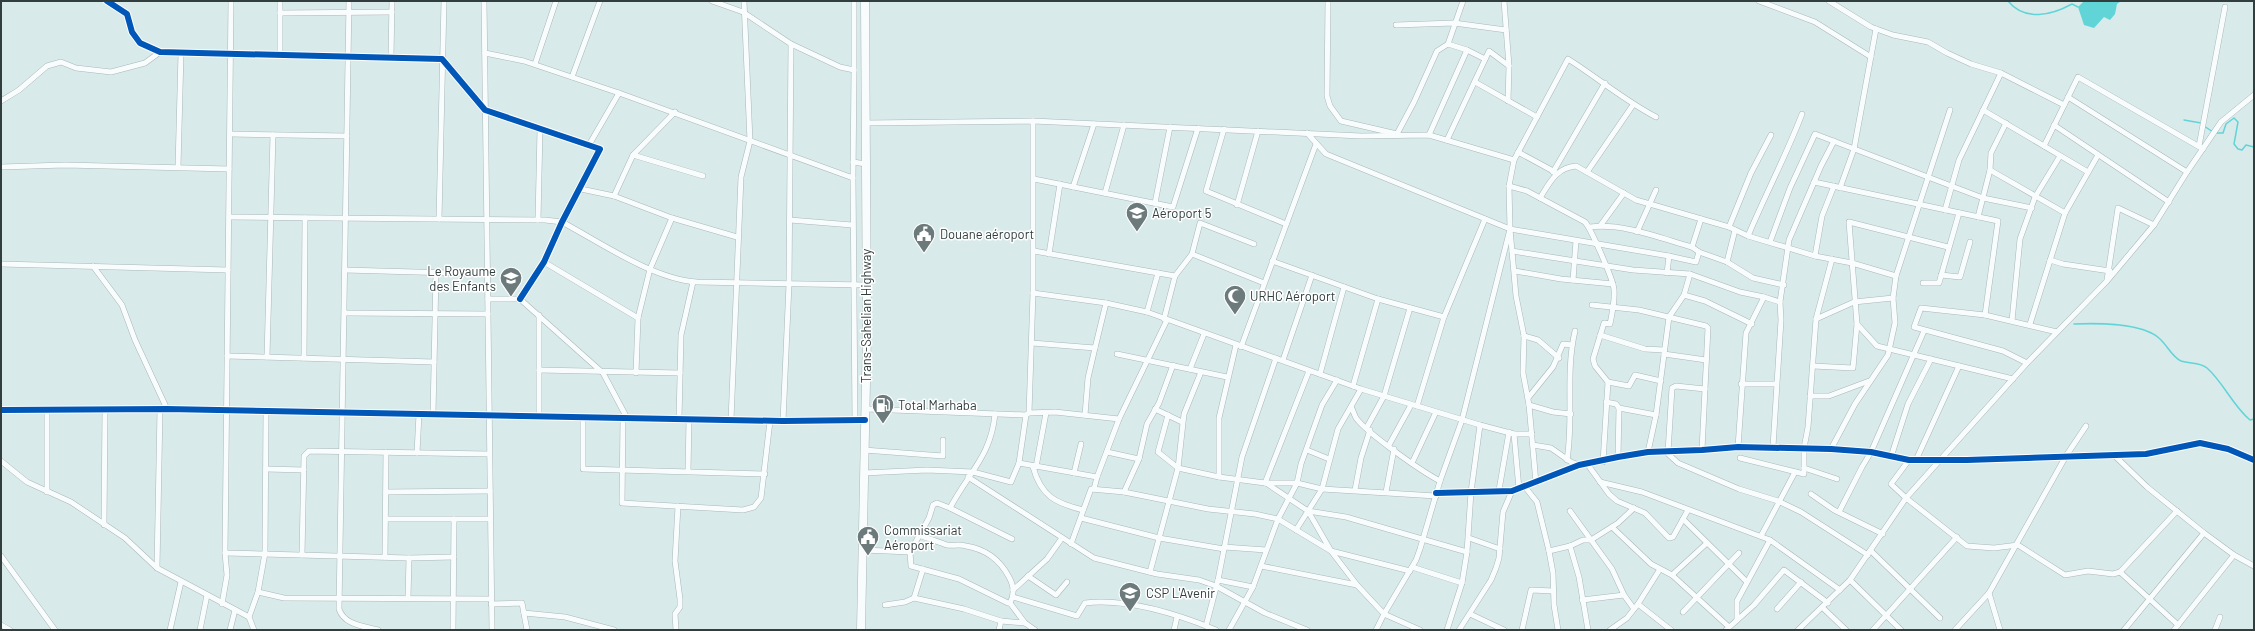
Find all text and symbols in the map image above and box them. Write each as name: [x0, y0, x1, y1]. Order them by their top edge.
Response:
school or university icon: Aéroport 5: [1124, 200, 1150, 233]
place label: Aéroport 5: [1152, 205, 1212, 221]
public building icon: Douane aéroport: [911, 221, 937, 254]
place label: Douane aéroport: [940, 226, 1034, 242]
street label: Trans-Sahelian Highway: [858, 249, 874, 383]
place label: Le Royaume des Enfants: [427, 263, 496, 294]
school or university icon: Le Royaume des Enfants: [498, 265, 524, 298]
mosque icon: URHC Aéroport: [1222, 283, 1248, 316]
place label: URHC Aéroport: [1250, 288, 1336, 304]
fuel station icon: Total Marhaba: [870, 392, 896, 425]
place label: Total Marhaba: [898, 397, 977, 413]
place label: Commissariat Aéroport: [884, 522, 962, 553]
public building icon: Commissariat Aéroport: [855, 524, 881, 557]
school or university icon: CSP L'Avenir: [1117, 580, 1143, 613]
place label: CSP L'Avenir: [1146, 585, 1215, 601]

